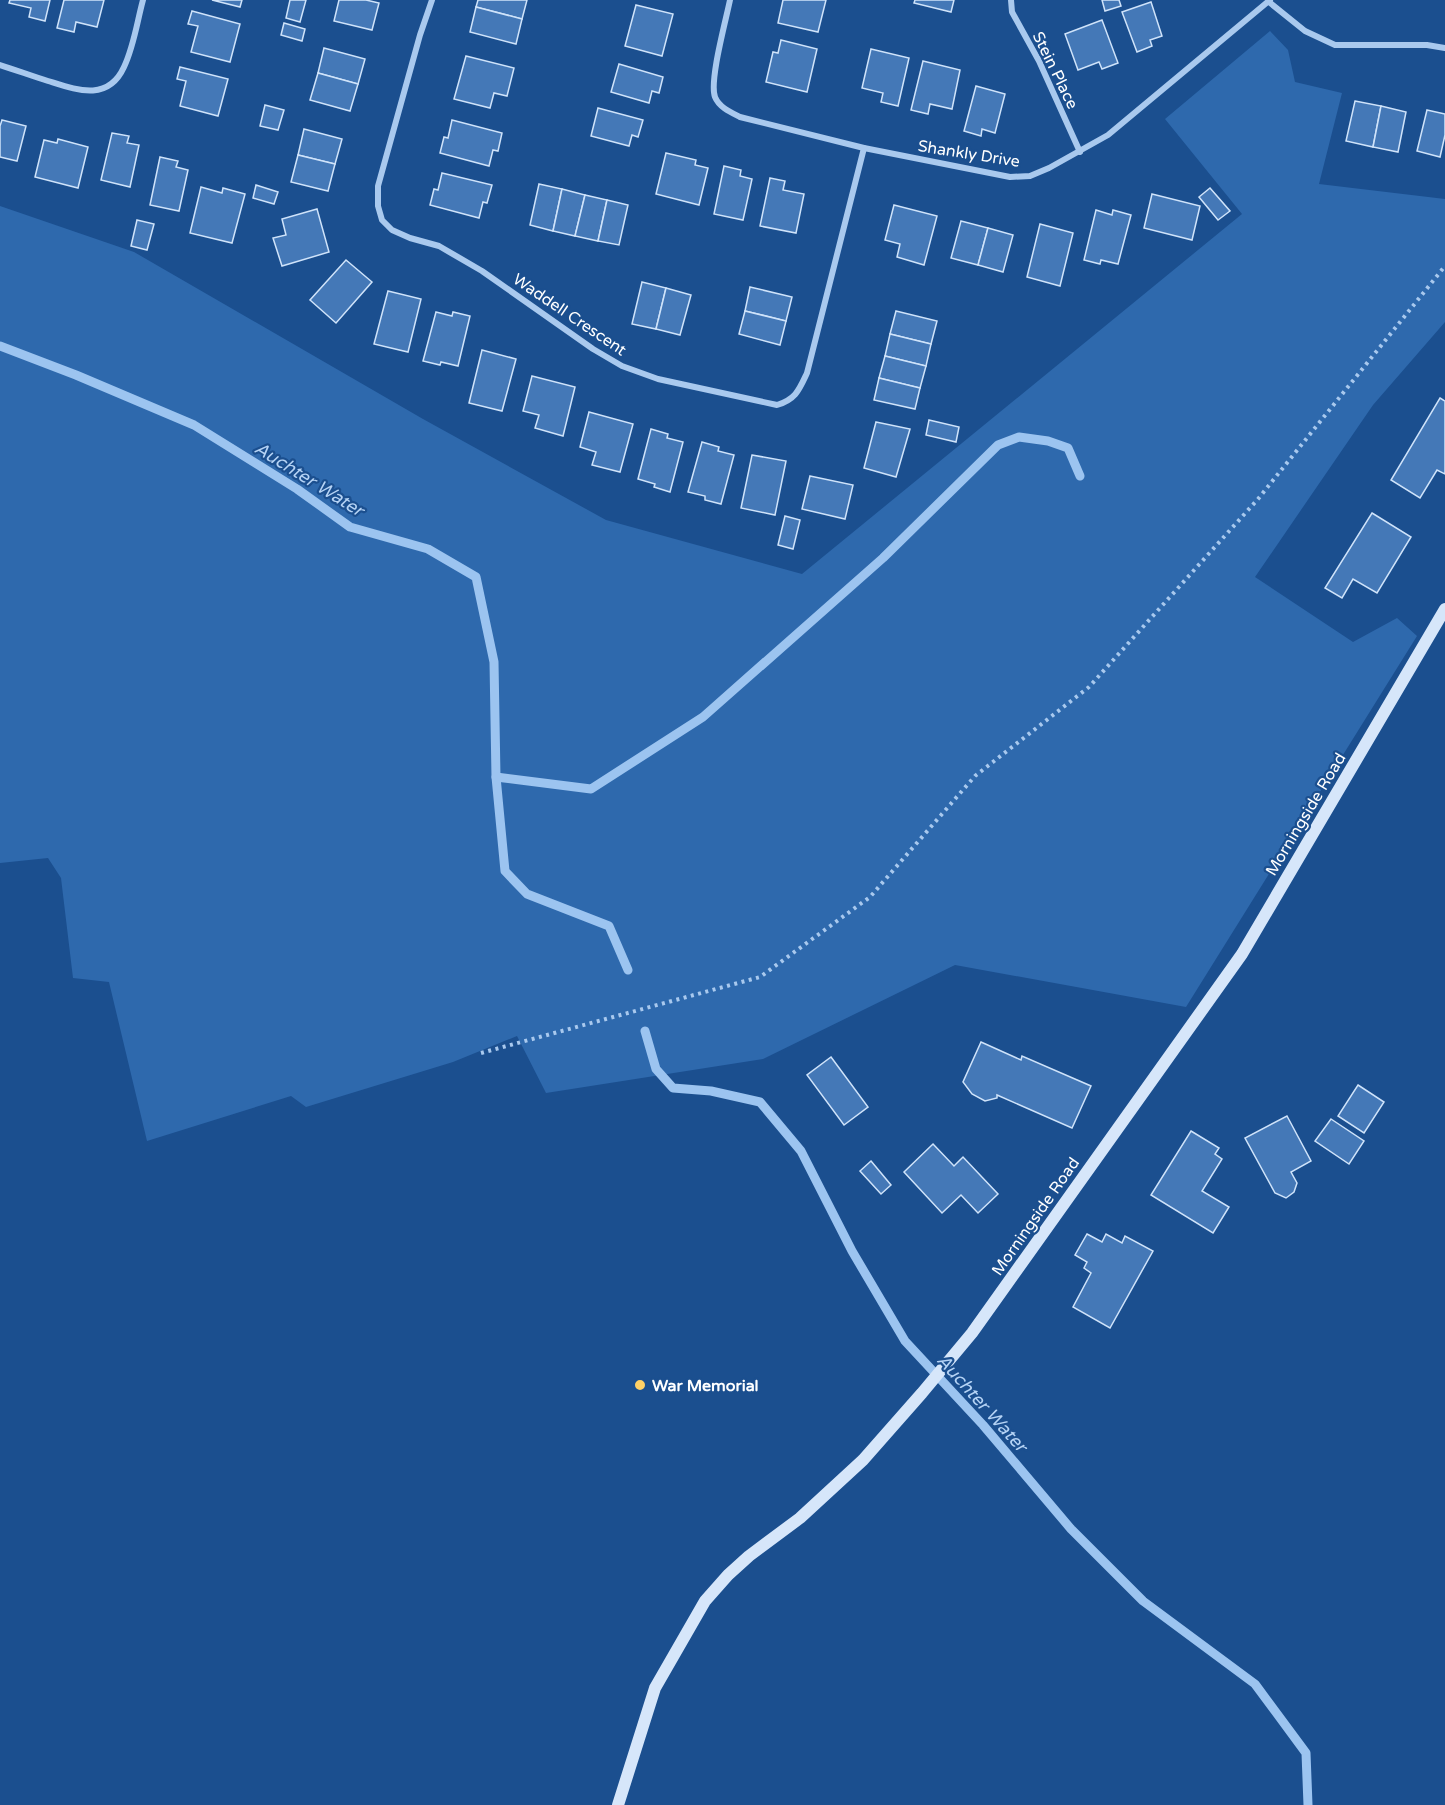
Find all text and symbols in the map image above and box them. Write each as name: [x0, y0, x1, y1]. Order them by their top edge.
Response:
street label: Stein Place: [1028, 28, 1082, 112]
street label: Shankly Drive: [916, 136, 1021, 172]
street label: Waddell Crescent: [509, 269, 630, 360]
water label: Auchter Water: [251, 437, 369, 522]
street label: Morningside Road: [1261, 749, 1350, 880]
street label: Morningside Road: [988, 1154, 1084, 1280]
water label: Auchter Water: [932, 1349, 1033, 1458]
place label: War Memorial: [652, 1376, 759, 1396]
marker: War Memorial: [633, 1378, 647, 1392]

